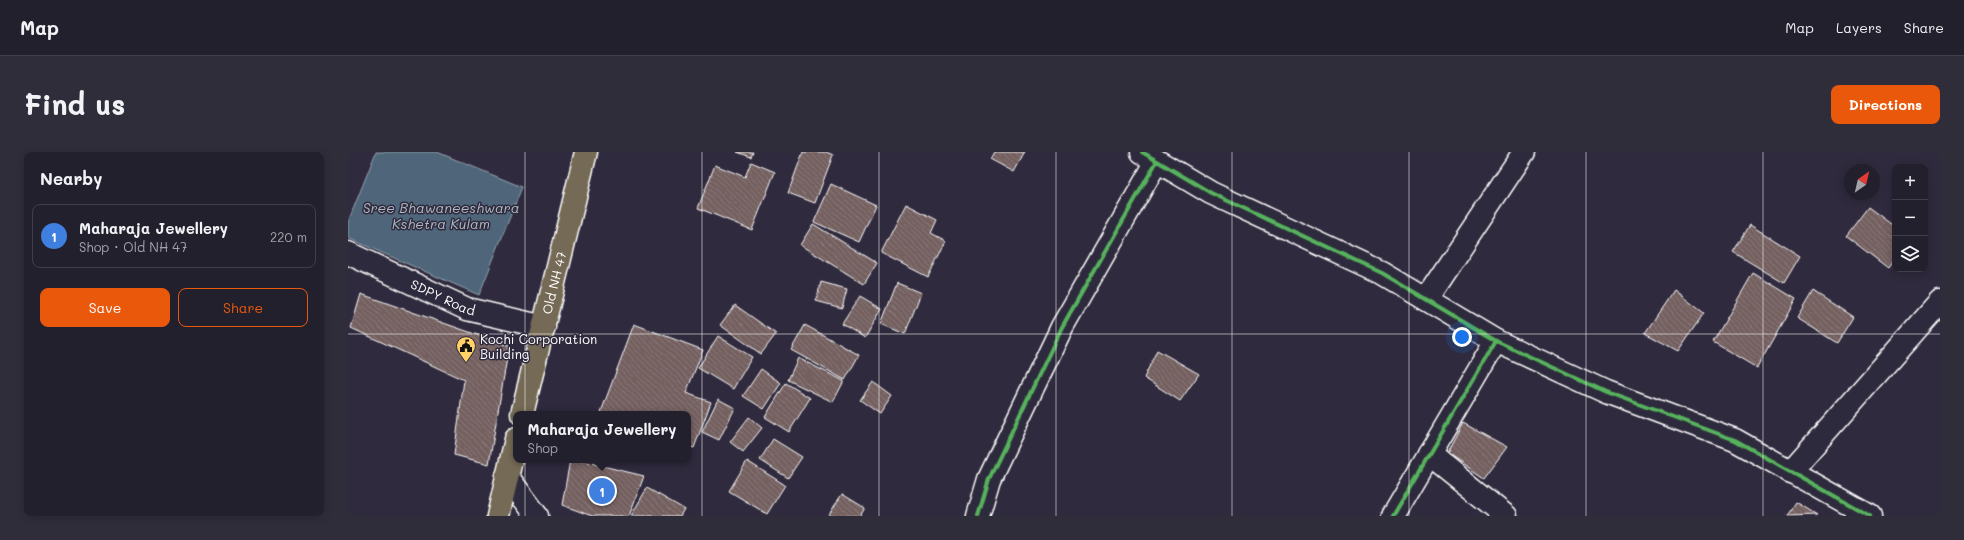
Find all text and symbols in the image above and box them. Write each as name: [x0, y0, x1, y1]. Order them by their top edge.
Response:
text: Map: [20, 15, 59, 40]
text: Map: [1785, 18, 1814, 37]
text: Layers: [1836, 18, 1882, 37]
text: Share: [1904, 18, 1944, 37]
button: Directions: [1831, 85, 1940, 124]
text: Find us: [24, 86, 125, 122]
north arrow: [1844, 164, 1880, 200]
map controls: [1892, 164, 1928, 272]
button: +: [1892, 164, 1928, 200]
text: Nearby: [40, 167, 102, 189]
water label: Sree Bhawaneeshwara Kshetra Kulam: [363, 198, 519, 233]
button: −: [1892, 200, 1928, 236]
text: Maharaja Jewellery: [79, 218, 228, 238]
text: 1: [51, 228, 57, 245]
text: 220 m: [270, 228, 307, 245]
button: layers: [1892, 236, 1928, 272]
text: Shop · Old NH 47: [79, 238, 187, 255]
street label: Old NH 47: [538, 250, 569, 316]
street label: SDPY Road: [408, 275, 477, 319]
button: Save: [40, 288, 170, 327]
button: Share: [178, 288, 308, 327]
your location: [1452, 327, 1472, 347]
place label: Kochi Corporation Building: [480, 330, 597, 362]
public building icon: Kochi Corporation Building: [455, 335, 477, 363]
popup: [513, 411, 691, 463]
text: Maharaja Jewellery: [528, 419, 676, 439]
text: Shop: [528, 439, 558, 456]
pin: 1: [589, 476, 615, 506]

